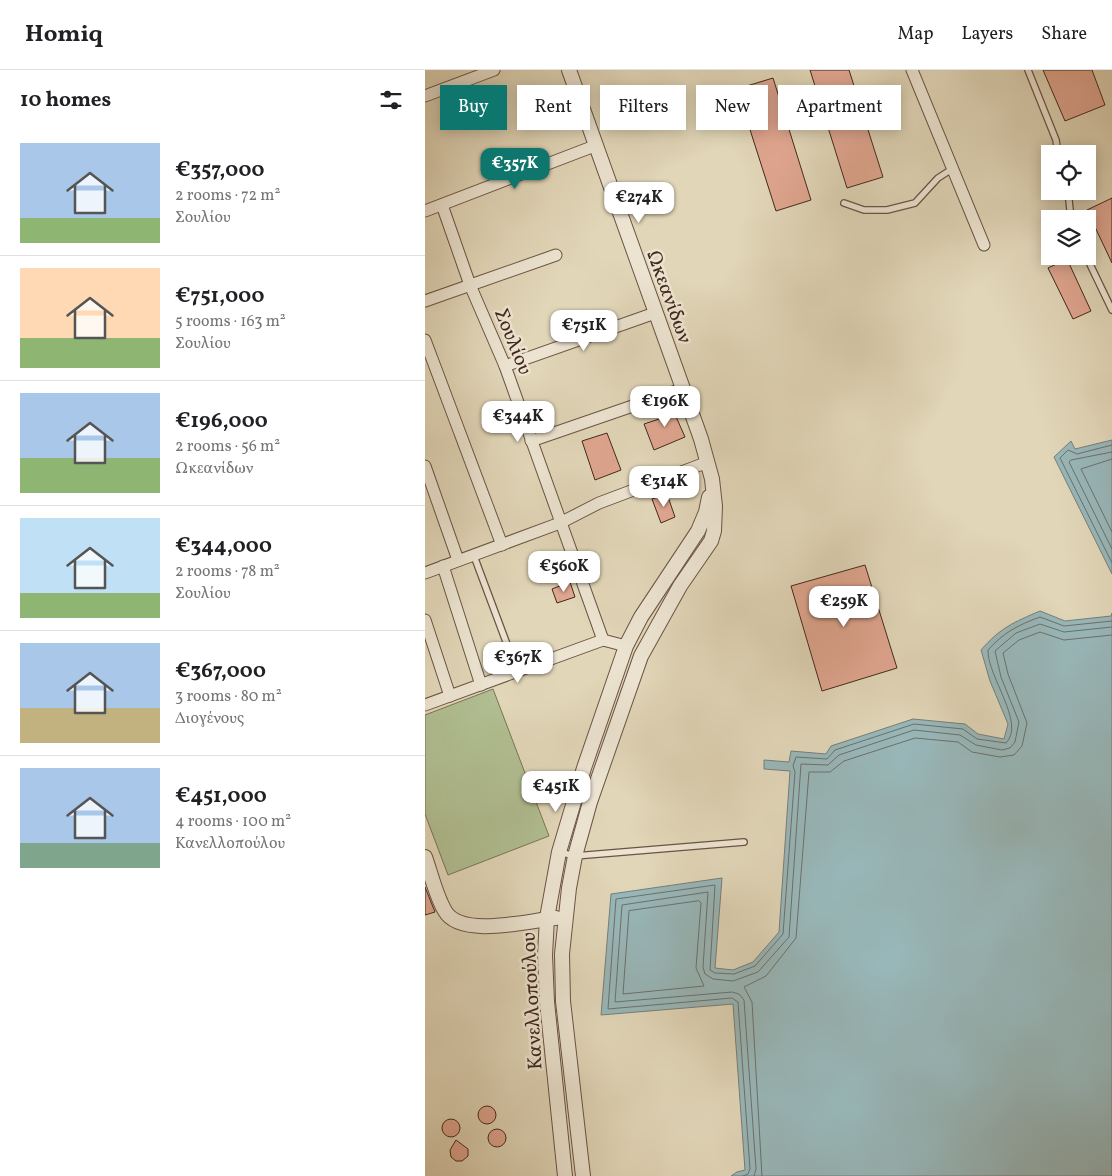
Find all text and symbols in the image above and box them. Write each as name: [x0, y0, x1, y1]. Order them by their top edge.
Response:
text: Homiq: [25, 18, 103, 52]
text: Map: [897, 22, 933, 47]
text: Layers: [961, 22, 1013, 47]
text: Share: [1041, 22, 1087, 47]
chip: Buy: [440, 85, 507, 130]
chip: Rent: [517, 85, 590, 130]
chip: Filters: [600, 85, 686, 130]
chip: New: [696, 85, 768, 130]
chip: Apartment: [778, 85, 901, 130]
text: 10 homes: [20, 86, 111, 115]
icon: filters: [377, 86, 405, 114]
map controls: [1041, 145, 1096, 265]
button: locate: [1041, 145, 1096, 200]
pin: €357K: [480, 148, 550, 190]
text: €357K: [492, 153, 538, 175]
text: €357,000: [175, 156, 265, 185]
icon: home: [60, 163, 120, 223]
pin: €274K: [604, 182, 674, 224]
text: 2 rooms · 72 m²: [175, 185, 280, 207]
text: €274K: [615, 187, 663, 209]
text: Σουλίου: [175, 207, 231, 229]
button: layers: [1041, 210, 1096, 265]
street label: Ωκεανίδων: [638, 246, 698, 348]
text: €751,000: [175, 282, 264, 311]
icon: home: [60, 288, 120, 348]
street label: Σουλίου: [486, 304, 538, 379]
pin: €751K: [549, 310, 619, 352]
text: 5 rooms · 163 m²: [175, 311, 286, 333]
text: €751K: [561, 315, 607, 337]
text: Σουλίου: [175, 333, 231, 355]
pin: €196K: [630, 386, 700, 428]
text: €196K: [641, 391, 689, 413]
pin: €344K: [483, 400, 553, 443]
text: €344K: [493, 406, 543, 428]
text: €196,000: [175, 407, 268, 436]
icon: home: [60, 413, 120, 473]
text: 2 rooms · 56 m²: [175, 436, 280, 458]
text: Ωκεανίδων: [175, 458, 253, 480]
pin: €314K: [629, 466, 699, 508]
text: €314K: [640, 471, 688, 493]
text: €344,000: [175, 532, 272, 561]
icon: home: [60, 538, 120, 598]
pin: €560K: [529, 550, 599, 593]
text: €560K: [539, 556, 589, 578]
text: 2 rooms · 78 m²: [175, 561, 280, 583]
text: Σουλίου: [175, 583, 231, 605]
pin: €259K: [809, 586, 879, 628]
text: €259K: [820, 591, 868, 613]
pin: €367K: [483, 642, 553, 684]
text: €367K: [494, 647, 542, 669]
text: €367,000: [175, 657, 266, 686]
icon: home: [60, 663, 120, 723]
text: 3 rooms · 80 m²: [175, 686, 282, 708]
text: Διογένους: [175, 708, 244, 730]
pin: €451K: [521, 770, 591, 813]
text: €451K: [533, 776, 579, 798]
text: €451,000: [175, 782, 267, 811]
icon: home: [60, 788, 120, 848]
text: 4 rooms · 100 m²: [175, 811, 291, 833]
text: Κανελλοπούλου: [175, 833, 285, 855]
street label: Κανελλοπούλου: [515, 931, 551, 1070]

